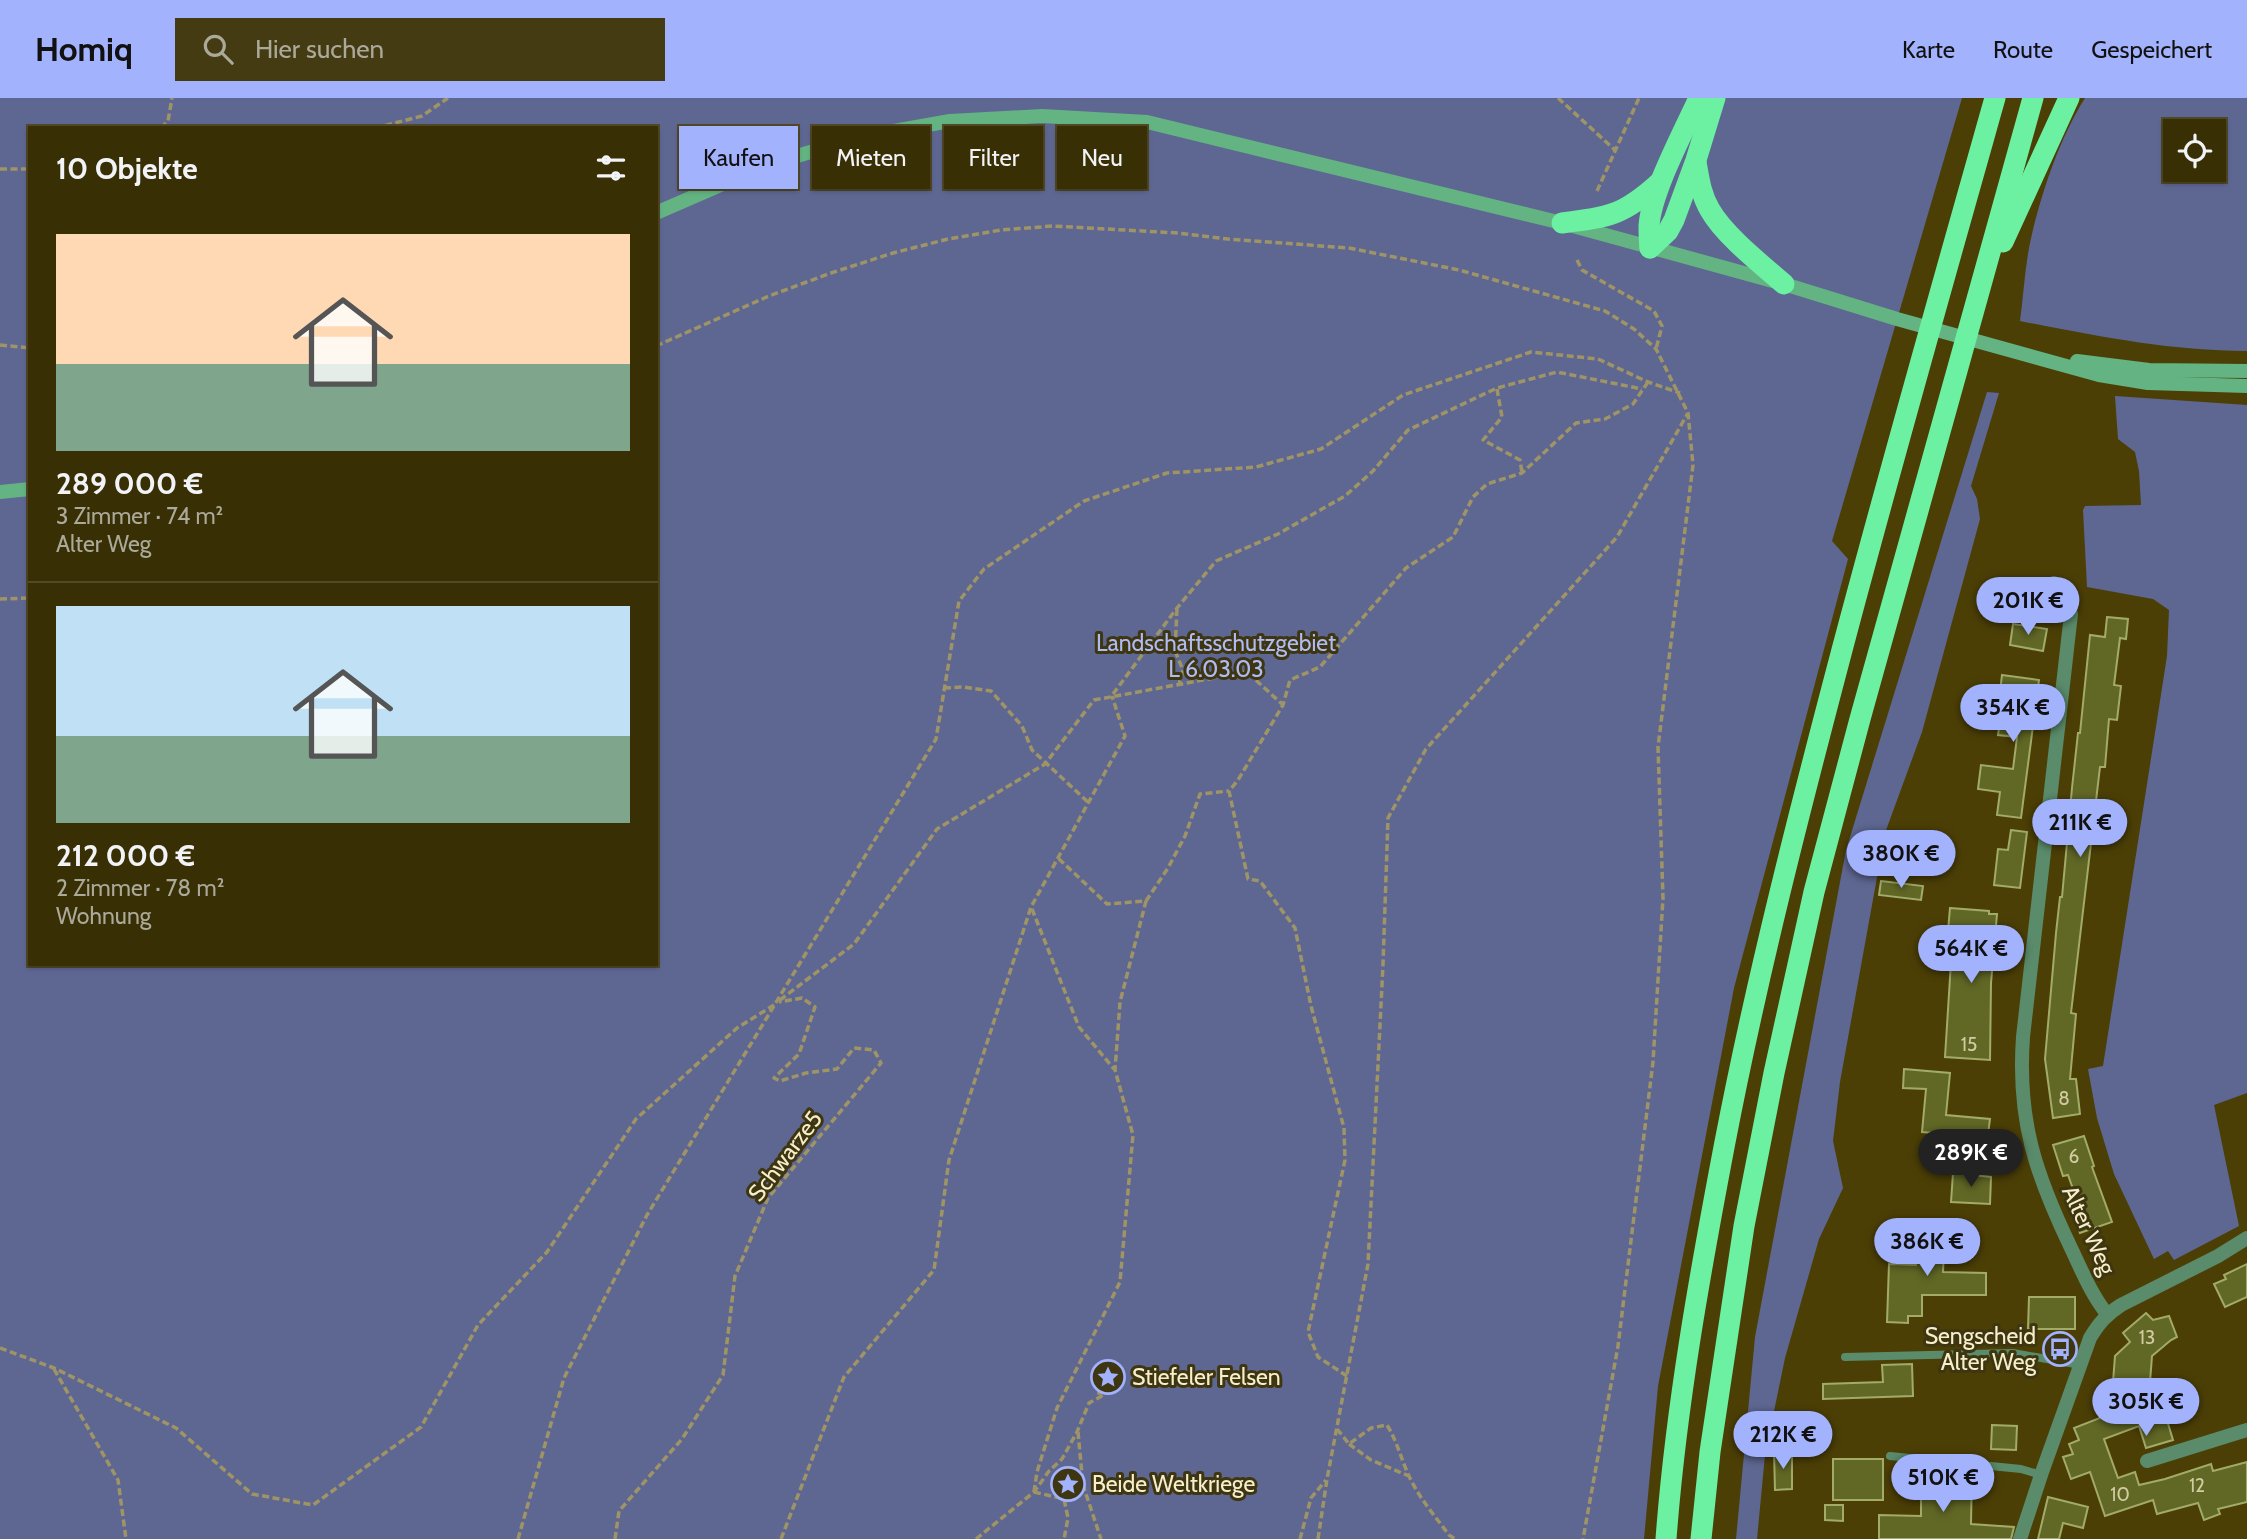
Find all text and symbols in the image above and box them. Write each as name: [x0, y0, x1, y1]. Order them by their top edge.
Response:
search box: [175, 18, 665, 81]
text: Homiq: [35, 29, 133, 69]
icon: search: [199, 30, 237, 68]
text: Hier suchen: [255, 33, 384, 65]
text: Karte: [1902, 35, 1955, 64]
text: Route: [1993, 35, 2053, 64]
text: Gespeichert: [2091, 35, 2212, 64]
map controls: [2163, 119, 2226, 182]
button: locate: [2163, 119, 2226, 182]
chip: Kaufen: [679, 126, 798, 189]
chip: Mieten: [812, 126, 930, 189]
chip: Filter: [944, 126, 1043, 189]
chip: Neu: [1057, 126, 1147, 189]
icon: filters: [592, 149, 630, 187]
text: 10 Objekte: [56, 150, 198, 187]
icon: home: [280, 279, 406, 405]
text: 289 000 €: [56, 465, 203, 502]
text: 3 Zimmer · 74 m²: [56, 502, 223, 530]
text: Alter Weg: [56, 530, 151, 558]
pin: 201K €: [1971, 578, 2085, 637]
text: 201K €: [1992, 586, 2064, 614]
park label: Landschaftsschutzgebiet L 6.03.03: [1096, 629, 1336, 683]
icon: home: [280, 651, 406, 777]
pin: 354K €: [1956, 684, 2070, 744]
text: 354K €: [1976, 693, 2050, 721]
pin: 211K €: [2023, 800, 2137, 859]
text: 211K €: [2048, 808, 2112, 836]
pin: 380K €: [1844, 830, 1958, 890]
text: 212 000 €: [56, 837, 195, 874]
text: 380K €: [1863, 839, 1939, 867]
text: 2 Zimmer · 78 m²: [56, 874, 224, 902]
text: Wohnung: [56, 902, 151, 930]
pin: 564K €: [1914, 926, 2028, 985]
text: 564K €: [1934, 934, 2008, 962]
house number: 15: [1961, 1033, 1977, 1056]
house number: 8: [2058, 1087, 2070, 1110]
street label: Schwarze5: [742, 1105, 828, 1207]
pin: 289K €: [1914, 1130, 2028, 1189]
text: 289K €: [1934, 1138, 2008, 1166]
house number: 6: [2069, 1145, 2079, 1168]
street label: Alter Weg: [2056, 1181, 2122, 1280]
pin: 386K €: [1870, 1218, 1984, 1278]
text: 386K €: [1890, 1227, 1964, 1255]
place label: Sengscheid Alter Weg: [1925, 1322, 2037, 1376]
house number: 13: [2139, 1326, 2155, 1349]
bus stop icon: Sengscheid Alter Weg: [2041, 1330, 2079, 1368]
place icon: Stiefeler Felsen: [1089, 1358, 1127, 1396]
place label: Stiefeler Felsen: [1132, 1363, 1281, 1391]
pin: 305K €: [2089, 1378, 2203, 1438]
text: 305K €: [2108, 1387, 2184, 1415]
pin: 212K €: [1726, 1412, 1840, 1471]
text: 212K €: [1749, 1420, 1817, 1448]
pin: 510K €: [1886, 1454, 2000, 1514]
text: 510K €: [1907, 1463, 1979, 1491]
place icon: Beide Weltkriege: [1049, 1465, 1087, 1503]
place label: Beide Weltkriege: [1092, 1470, 1255, 1498]
house number: 12: [2189, 1474, 2205, 1497]
house number: 10: [2110, 1483, 2130, 1506]

